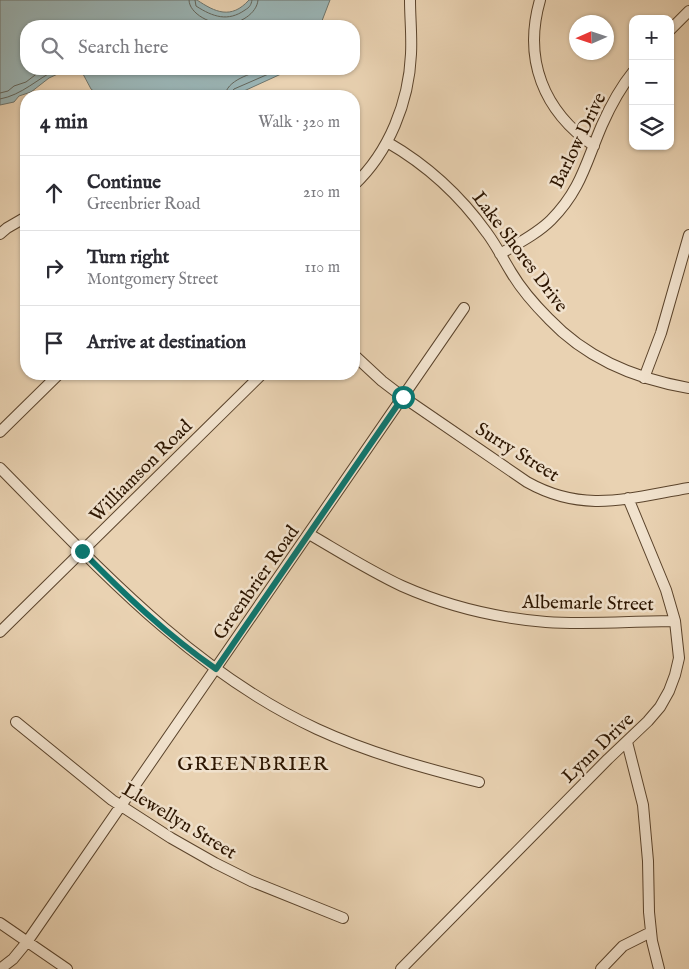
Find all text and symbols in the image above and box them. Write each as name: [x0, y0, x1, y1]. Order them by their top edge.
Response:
north arrow: [569, 15, 614, 60]
map controls: [629, 15, 674, 150]
button: +: [629, 15, 674, 60]
search box: [20, 20, 360, 75]
icon: search: [38, 34, 66, 62]
text: Search here: [78, 36, 169, 60]
button: −: [629, 60, 674, 105]
street label: Barlow Drive: [545, 89, 612, 193]
button: layers: [629, 105, 674, 150]
text: 4 min: [40, 109, 88, 136]
text: Walk · 320 m: [258, 113, 340, 133]
text: Continue: [87, 171, 161, 195]
icon: ahead: [40, 179, 68, 207]
text: 210 m: [303, 183, 340, 203]
street label: Lake Shores Drive: [466, 187, 573, 318]
text: Greenbrier Road: [87, 195, 200, 215]
text: Turn right: [87, 246, 169, 270]
icon: right: [40, 254, 68, 282]
text: 110 m: [304, 258, 340, 278]
text: Montgomery Street: [87, 270, 218, 290]
icon: arrive: [40, 329, 68, 357]
text: Arrive at destination: [87, 331, 246, 355]
route start: [392, 386, 415, 409]
street label: Williamson Road: [85, 414, 198, 528]
street label: Surry Street: [471, 418, 564, 488]
street label: Greenbrier Road: [208, 520, 306, 645]
route end: [71, 540, 94, 563]
street label: Albemarle Street: [521, 591, 655, 617]
street label: Lynn Drive: [557, 708, 640, 789]
district label: GREENBRIER: [177, 752, 329, 777]
street label: Llewellyn Street: [117, 778, 241, 866]

